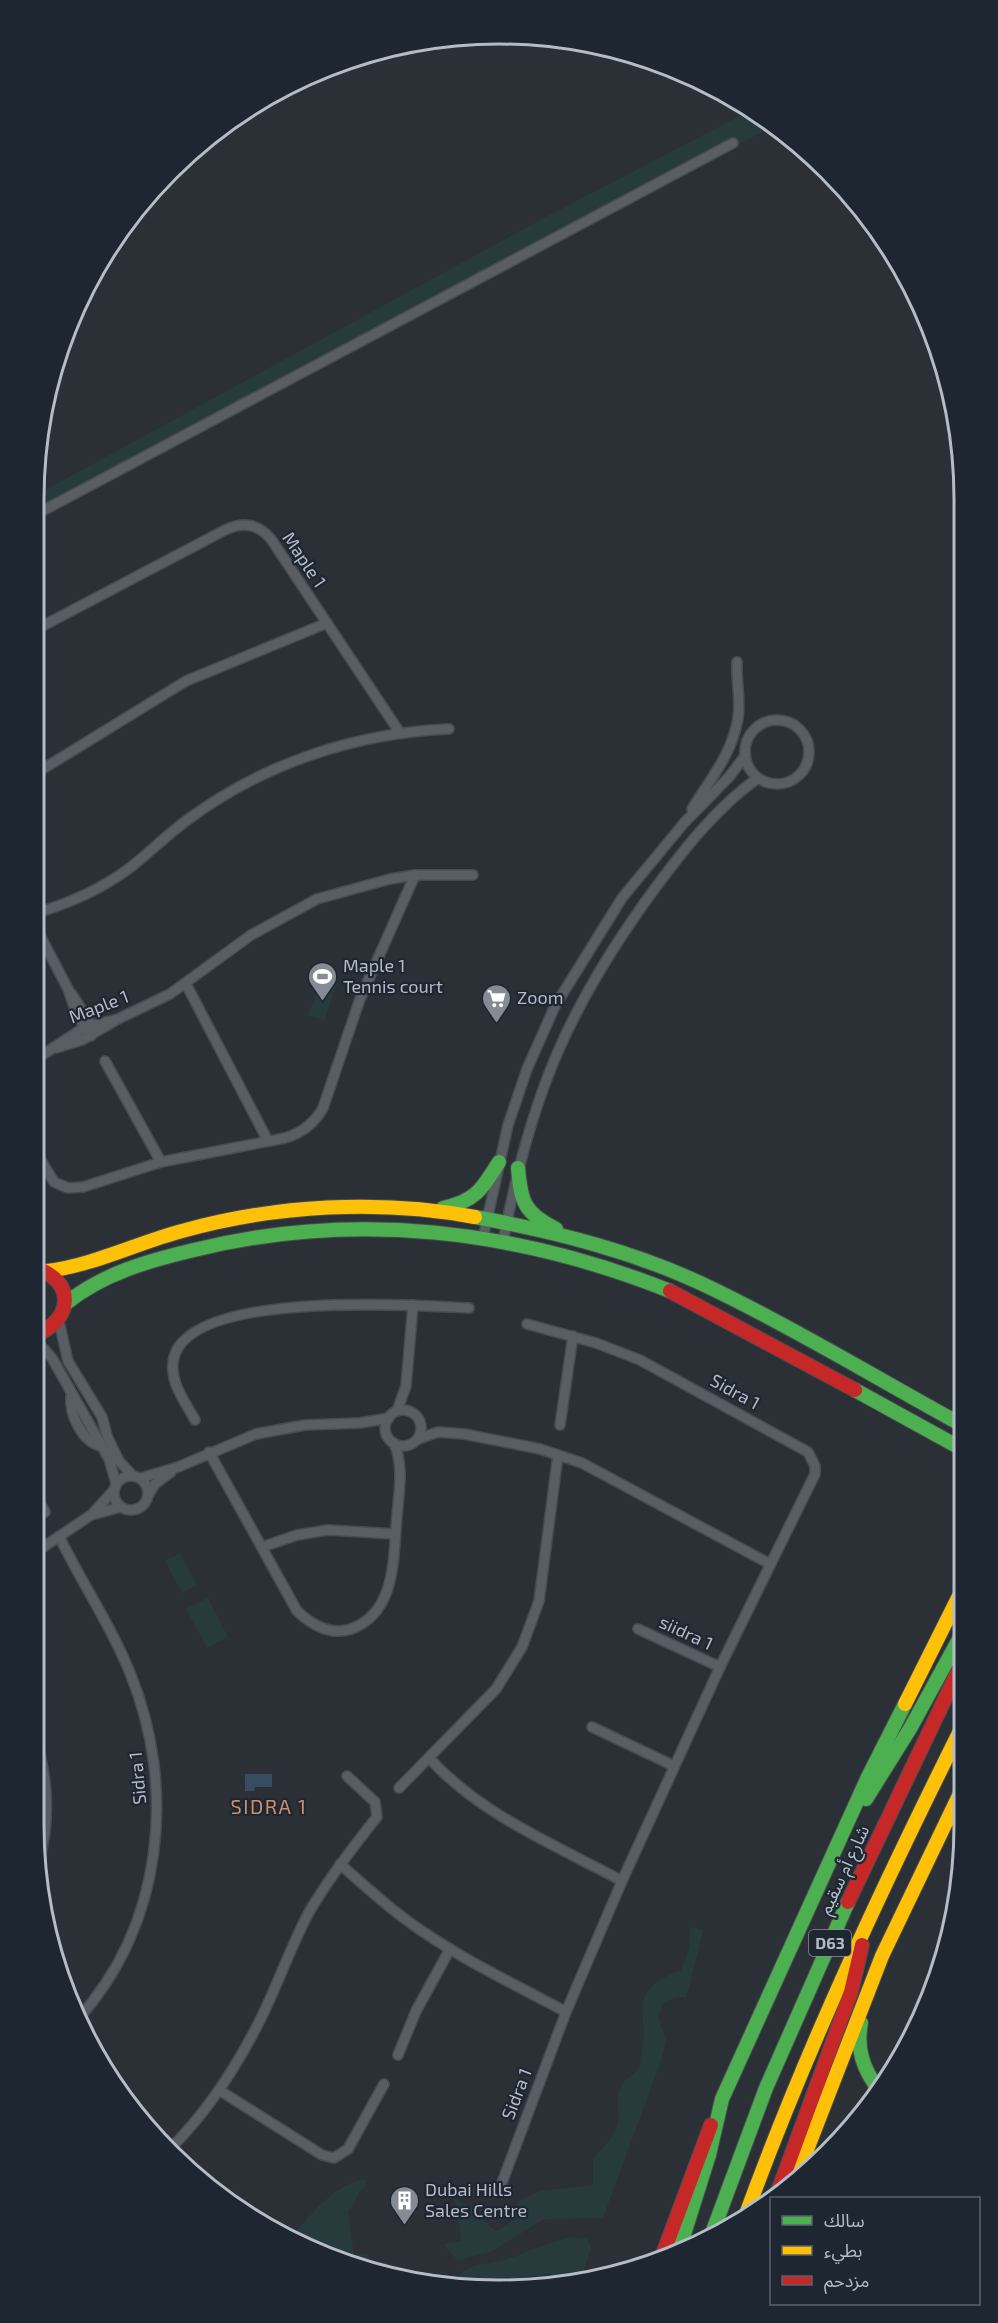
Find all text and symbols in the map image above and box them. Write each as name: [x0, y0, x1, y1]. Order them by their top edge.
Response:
street label: Maple 1: [278, 527, 331, 591]
place label: Maple 1 Tennis court: [343, 954, 443, 997]
sports icon: Maple 1 Tennis court: [306, 960, 338, 1002]
supermarket icon: Zoom: [480, 982, 512, 1024]
street label: Maple 1: [66, 985, 132, 1028]
place label: Zoom: [517, 986, 563, 1008]
street label: Sidra 1: [707, 1369, 764, 1414]
street label: siidra 1: [656, 1610, 717, 1654]
street label: Sidra 1: [124, 1751, 150, 1806]
district label: SIDRA 1: [231, 1794, 307, 1818]
street label: شارع أم سقيم: [813, 1821, 877, 1919]
road number: D63: [809, 1930, 851, 1956]
street label: Sidra 1: [496, 2065, 536, 2122]
place label: Dubai Hills Sales Centre: [425, 2178, 527, 2221]
building icon: Dubai Hills Sales Centre: [388, 2184, 420, 2226]
legend: [770, 2197, 980, 2305]
text: سالك: [824, 2209, 865, 2231]
text: بطيء: [824, 2239, 862, 2264]
text: مزدحم: [824, 2269, 869, 2294]

